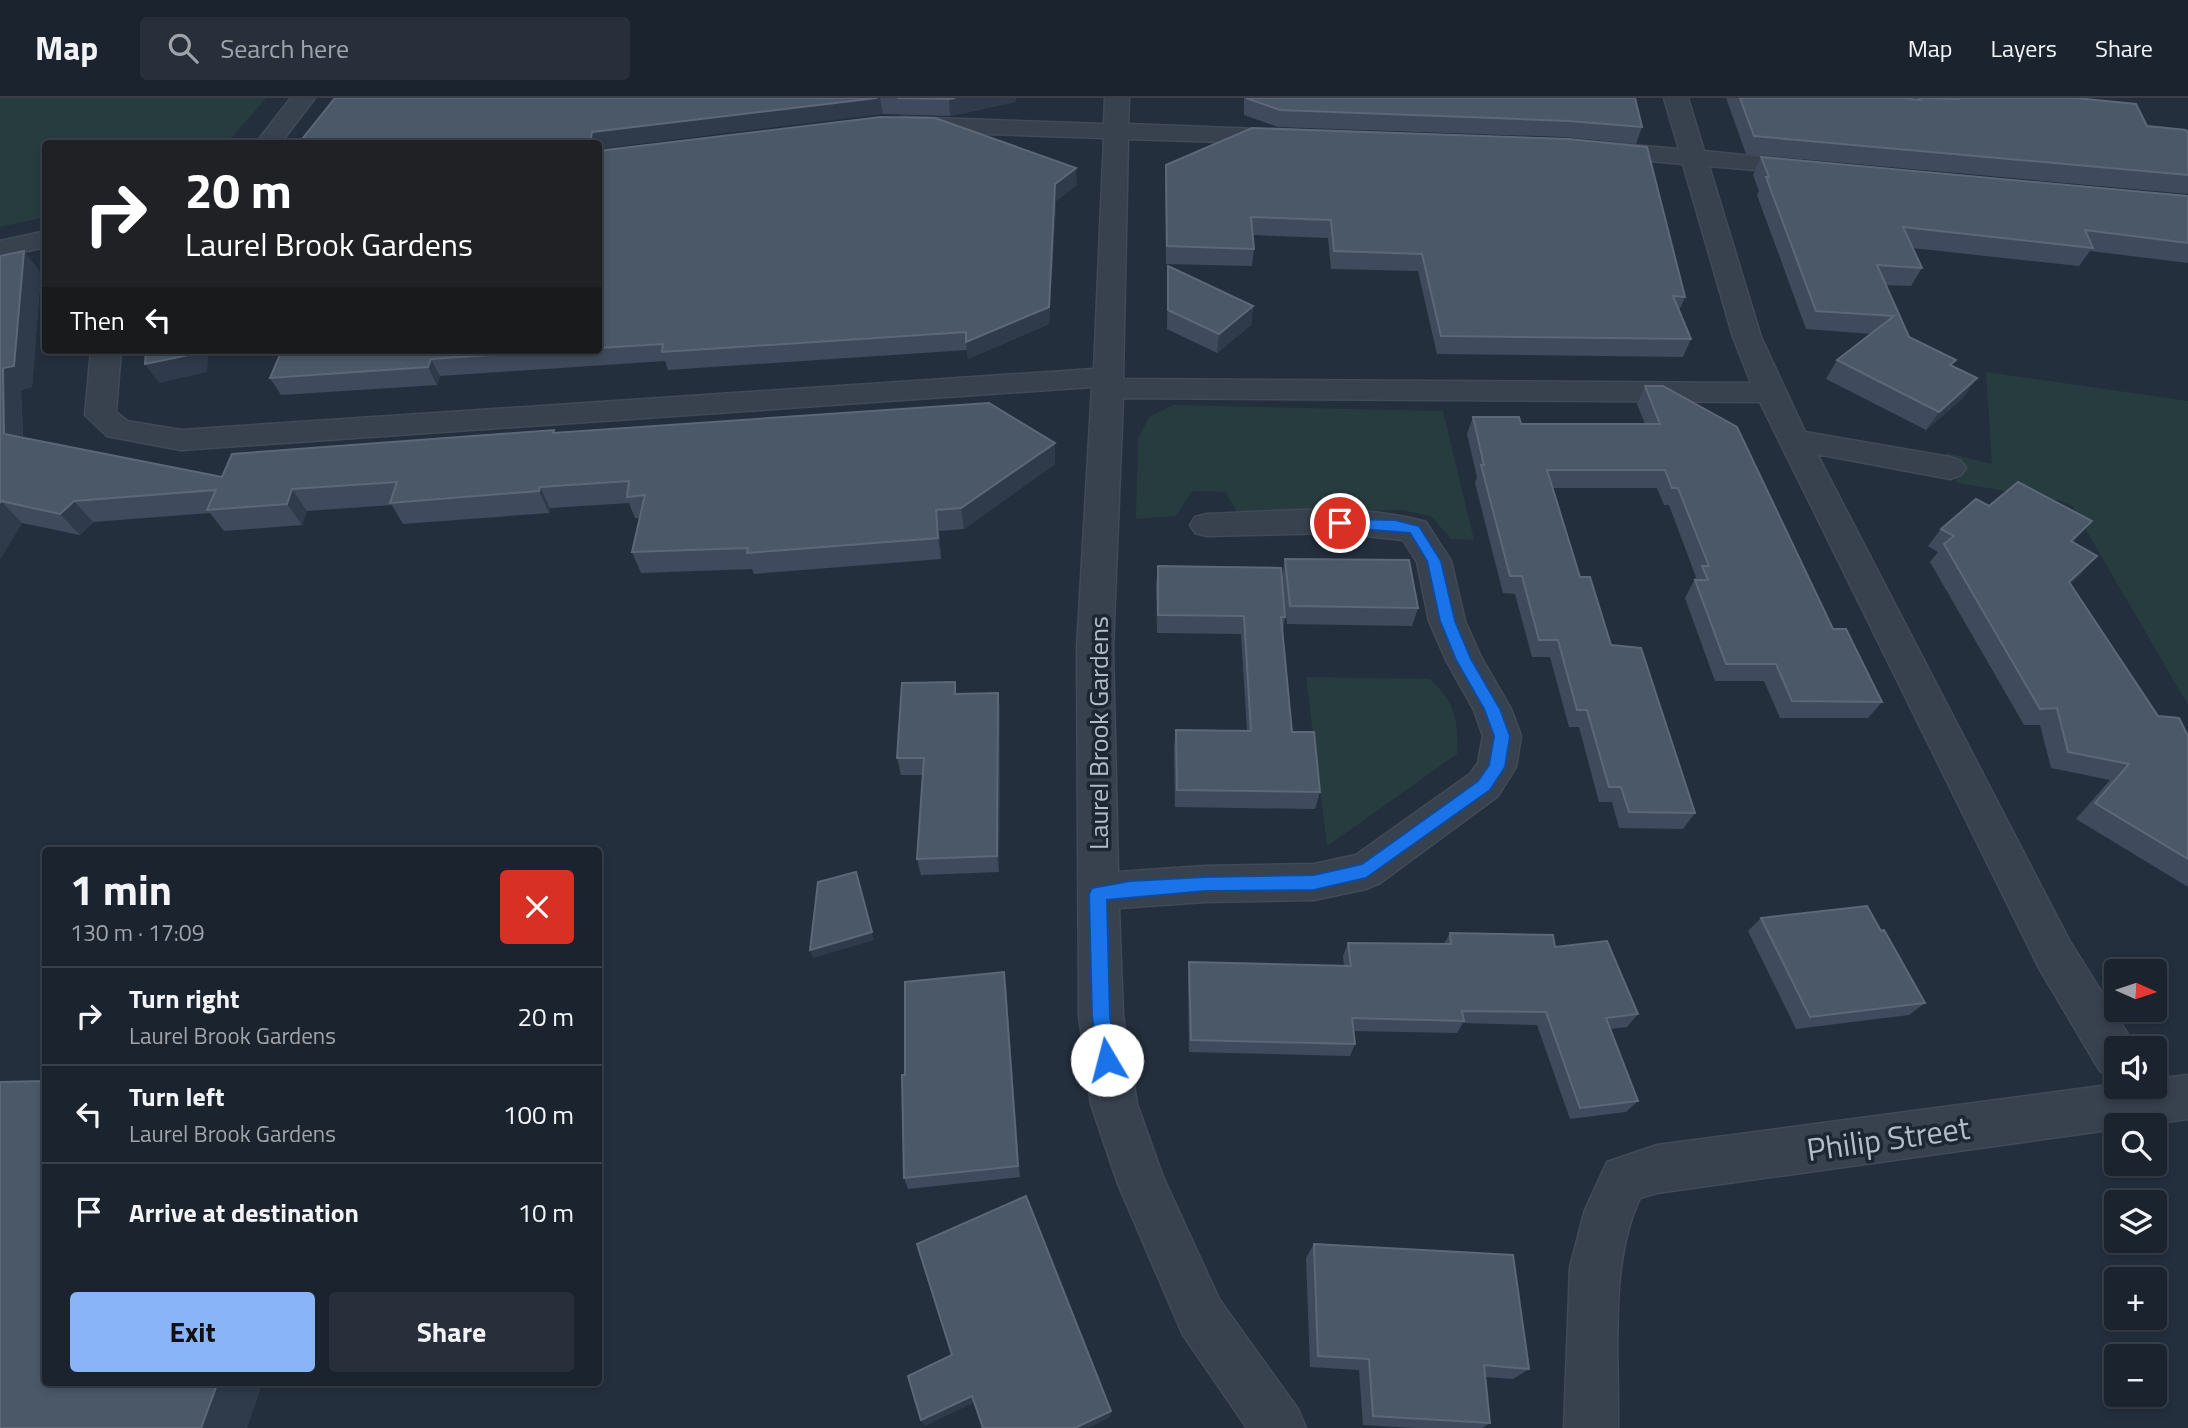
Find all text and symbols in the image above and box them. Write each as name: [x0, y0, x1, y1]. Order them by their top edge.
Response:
search box: [140, 17, 630, 80]
text: Map: [35, 23, 98, 73]
icon: search: [164, 29, 202, 67]
text: Search here: [220, 29, 349, 68]
text: Map: [1908, 30, 1953, 66]
text: Layers: [1991, 30, 2057, 66]
text: Share: [2095, 30, 2153, 66]
text: 20 m: [185, 152, 292, 227]
icon: right: [70, 168, 161, 259]
text: Laurel Brook Gardens: [185, 220, 473, 268]
text: Then: [70, 301, 125, 340]
icon: left: [139, 301, 177, 339]
pin: [1310, 493, 1370, 553]
icon: arrive: [1321, 504, 1359, 542]
street label: Laurel Brook Gardens: [1079, 616, 1118, 850]
text: 1 min: [70, 857, 172, 921]
button: close: [500, 870, 574, 944]
text: 130 m · 17:09: [70, 915, 205, 950]
north arrow: [2104, 959, 2166, 1022]
map controls: [2104, 959, 2167, 1407]
text: Turn right: [129, 979, 240, 1018]
icon: right: [70, 997, 108, 1035]
text: 20 m: [517, 997, 574, 1036]
text: Laurel Brook Gardens: [129, 1018, 336, 1053]
position arrow: [1070, 1023, 1144, 1097]
button: sound: [2104, 1036, 2167, 1099]
text: Turn left: [129, 1077, 224, 1116]
icon: left: [70, 1095, 108, 1133]
text: 100 m: [503, 1095, 574, 1134]
street label: Philip Street: [1803, 1103, 1973, 1173]
button: search: [2104, 1113, 2167, 1176]
text: Laurel Brook Gardens: [129, 1116, 336, 1151]
button: layers: [2104, 1190, 2167, 1253]
icon: arrive: [70, 1193, 108, 1231]
text: Arrive at destination: [129, 1193, 359, 1232]
text: 10 m: [517, 1193, 574, 1232]
button: +: [2104, 1267, 2167, 1330]
button: Exit: [70, 1292, 315, 1372]
button: Share: [329, 1292, 574, 1372]
button: −: [2104, 1344, 2167, 1407]

